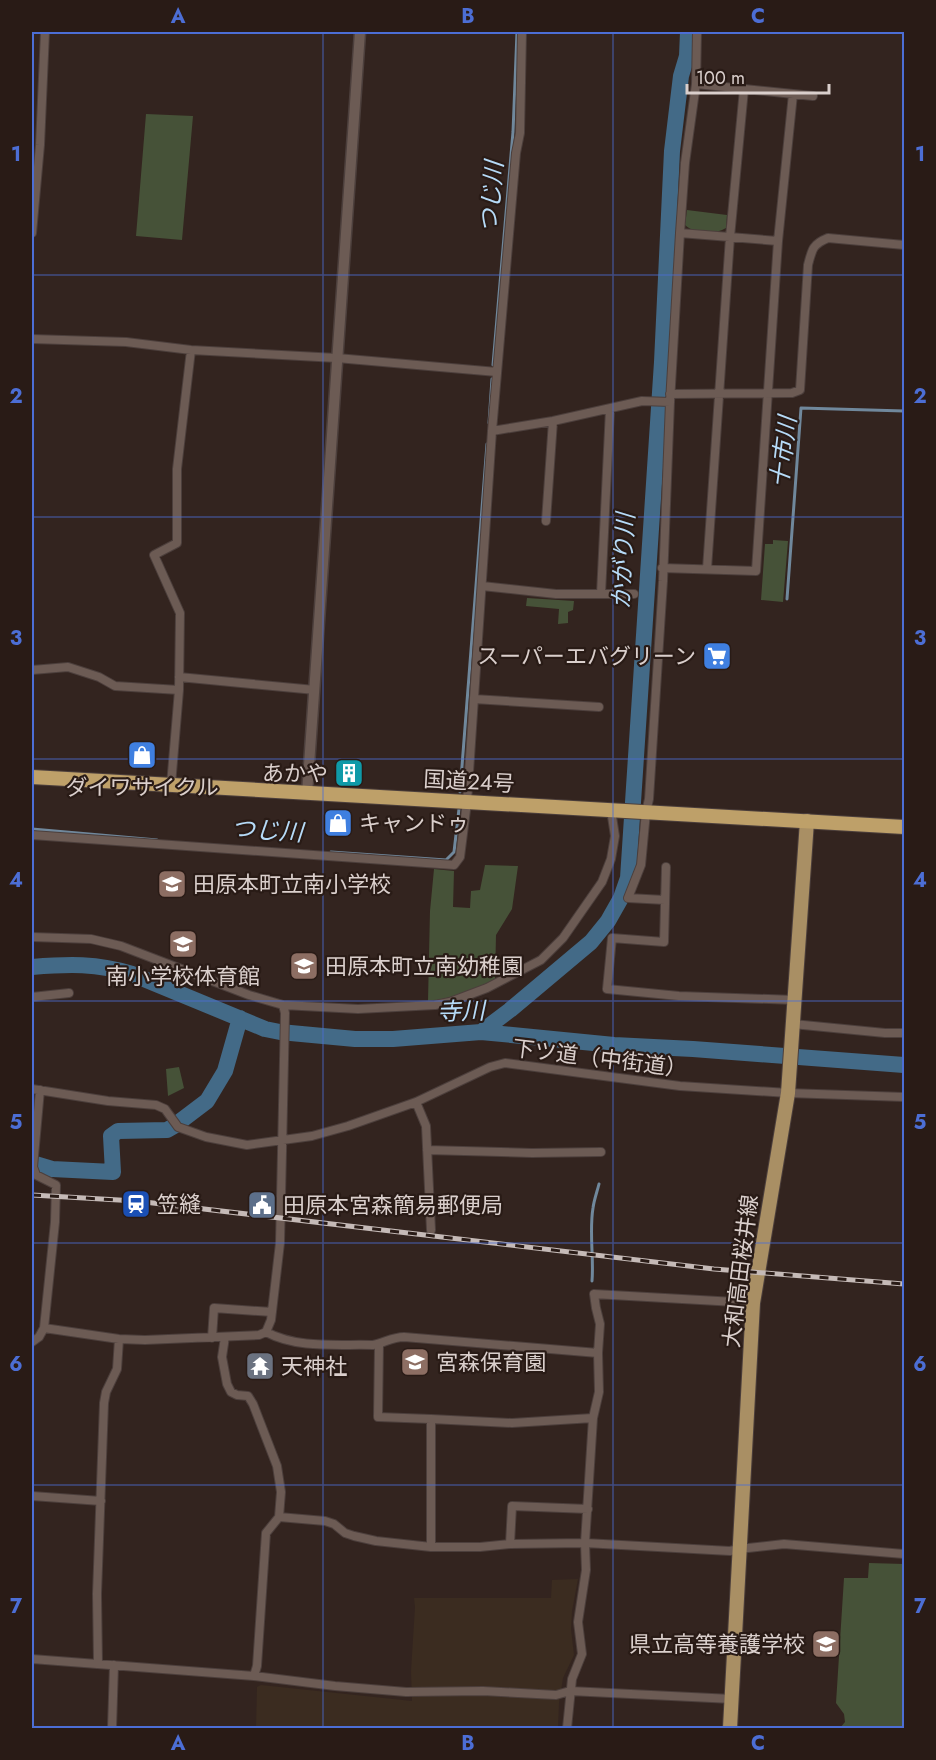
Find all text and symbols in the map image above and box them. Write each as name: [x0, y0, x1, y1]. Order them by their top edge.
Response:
text: A: [170, 2, 186, 31]
text: B: [461, 2, 475, 31]
text: C: [751, 2, 765, 31]
scale bar: [687, 57, 830, 95]
text: 100 m: [696, 65, 745, 91]
text: 1: [11, 140, 21, 169]
text: 1: [915, 140, 925, 169]
water label: つじ川: [470, 157, 512, 234]
text: 2: [9, 382, 23, 411]
text: 2: [913, 382, 927, 411]
water label: 十市川: [761, 411, 805, 490]
water label: かがり川: [603, 509, 643, 610]
text: 3: [10, 624, 22, 653]
text: 3: [914, 624, 926, 653]
place label: スーパーエバグリーン: [477, 640, 696, 672]
supermarket icon: スーパーエバグリーン: [701, 640, 733, 672]
shop icon: ダイワサイクル: [126, 739, 158, 771]
place label: あかや: [262, 757, 328, 789]
building icon: あかや: [333, 757, 365, 789]
street label: 国道24号: [423, 763, 515, 799]
place label: ダイワサイクル: [66, 771, 218, 803]
shop icon: キャンドゥ: [322, 807, 354, 839]
place label: キャンドゥ: [359, 807, 469, 839]
water label: つじ川: [230, 810, 307, 850]
text: 4: [9, 866, 23, 895]
text: 4: [913, 866, 927, 895]
school or university icon: 田原本町立南小学校: [156, 868, 188, 900]
place label: 田原本町立南小学校: [193, 868, 391, 900]
school or university icon: 南小学校体育館: [167, 928, 199, 960]
school or university icon: 田原本町立南幼稚園: [288, 950, 320, 982]
place label: 田原本町立南幼稚園: [325, 950, 523, 982]
place label: 南小学校体育館: [106, 960, 260, 992]
water label: 寺川: [436, 993, 489, 1029]
street label: 下ツ道（中街道）: [511, 1031, 689, 1085]
text: 5: [10, 1108, 23, 1137]
text: 5: [914, 1108, 927, 1137]
station icon: 笠縫: [120, 1188, 152, 1220]
place label: 笠縫: [157, 1188, 201, 1220]
public building icon: 田原本宮森簡易郵便局: [246, 1189, 278, 1221]
place label: 田原本宮森簡易郵便局: [283, 1189, 503, 1221]
street label: 大和高田桜井線: [715, 1193, 765, 1349]
school or university icon: 宮森保育園: [399, 1346, 431, 1378]
place label: 宮森保育園: [436, 1346, 546, 1378]
text: 6: [9, 1350, 23, 1379]
temple icon: 天神社: [244, 1350, 276, 1382]
place label: 天神社: [281, 1350, 347, 1382]
text: 6: [913, 1350, 927, 1379]
text: 7: [10, 1592, 23, 1621]
text: 7: [914, 1592, 927, 1621]
place label: 県立高等養護学校: [629, 1628, 805, 1660]
school or university icon: 県立高等養護学校: [810, 1628, 842, 1660]
text: A: [170, 1729, 186, 1758]
text: B: [461, 1729, 475, 1758]
text: C: [751, 1729, 765, 1758]

